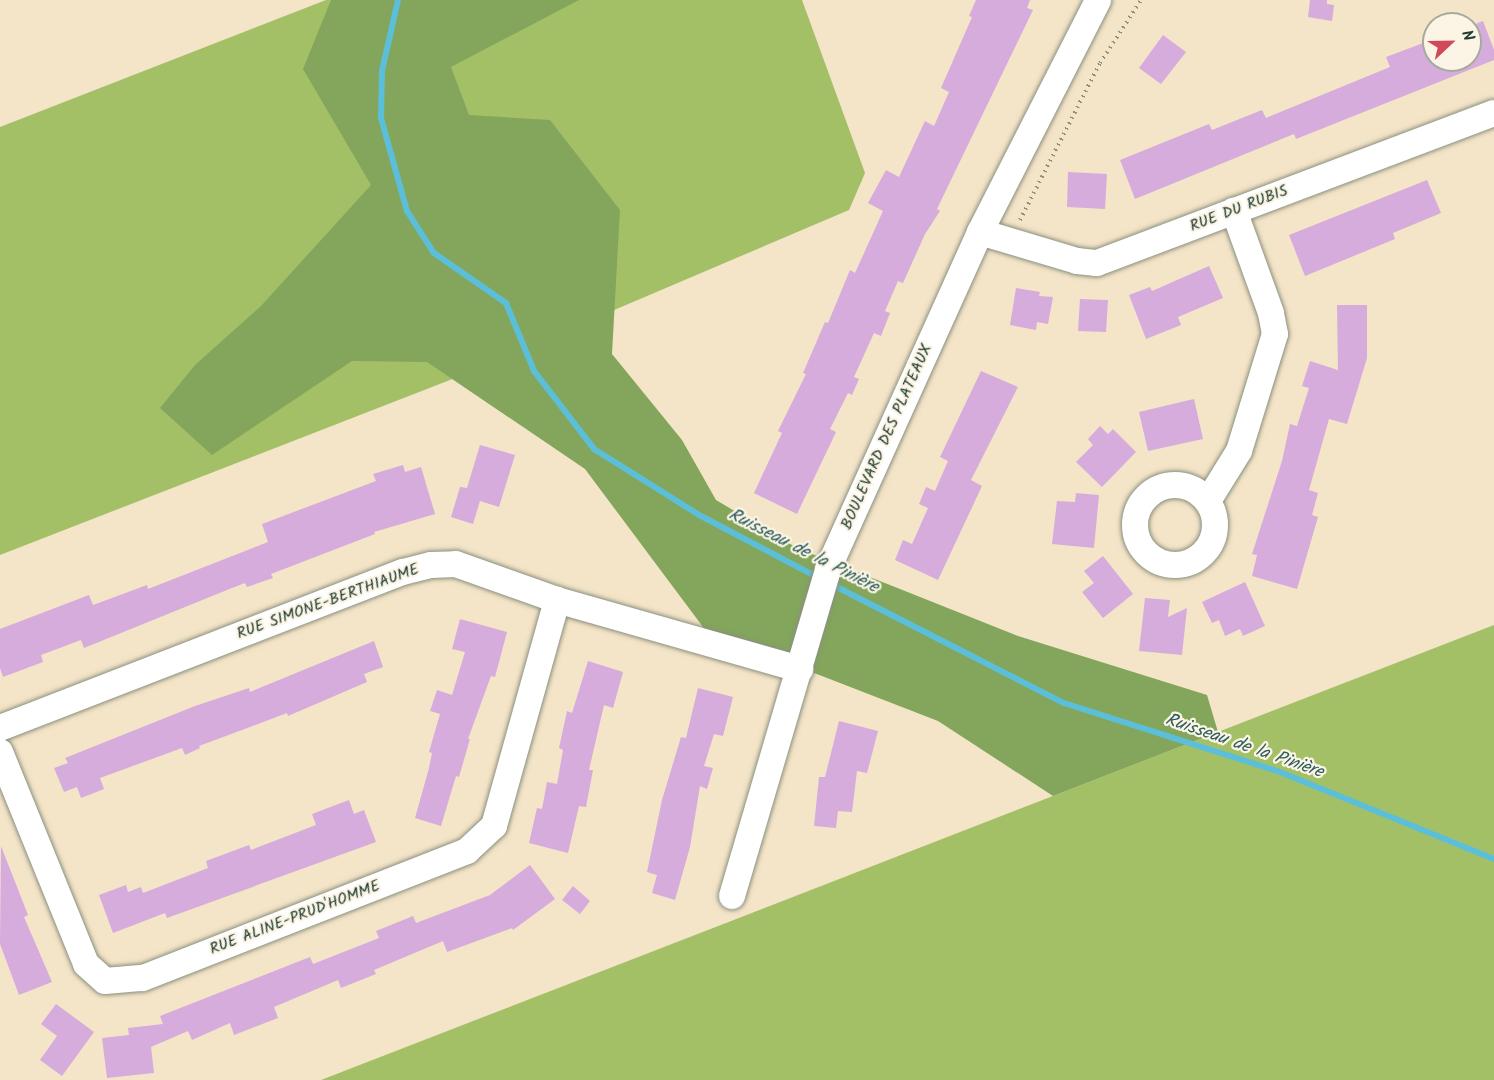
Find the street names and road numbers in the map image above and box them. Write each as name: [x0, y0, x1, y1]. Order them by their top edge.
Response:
street label: RUE DU RUBIS: [1187, 181, 1291, 237]
street label: BOULEVARD DES PLATEAUX: [837, 341, 937, 533]
street label: RUE SIMONE-BERTHIAUME: [234, 560, 422, 644]
street label: RUE ALINE-PRUD'HOMME: [207, 877, 383, 959]

